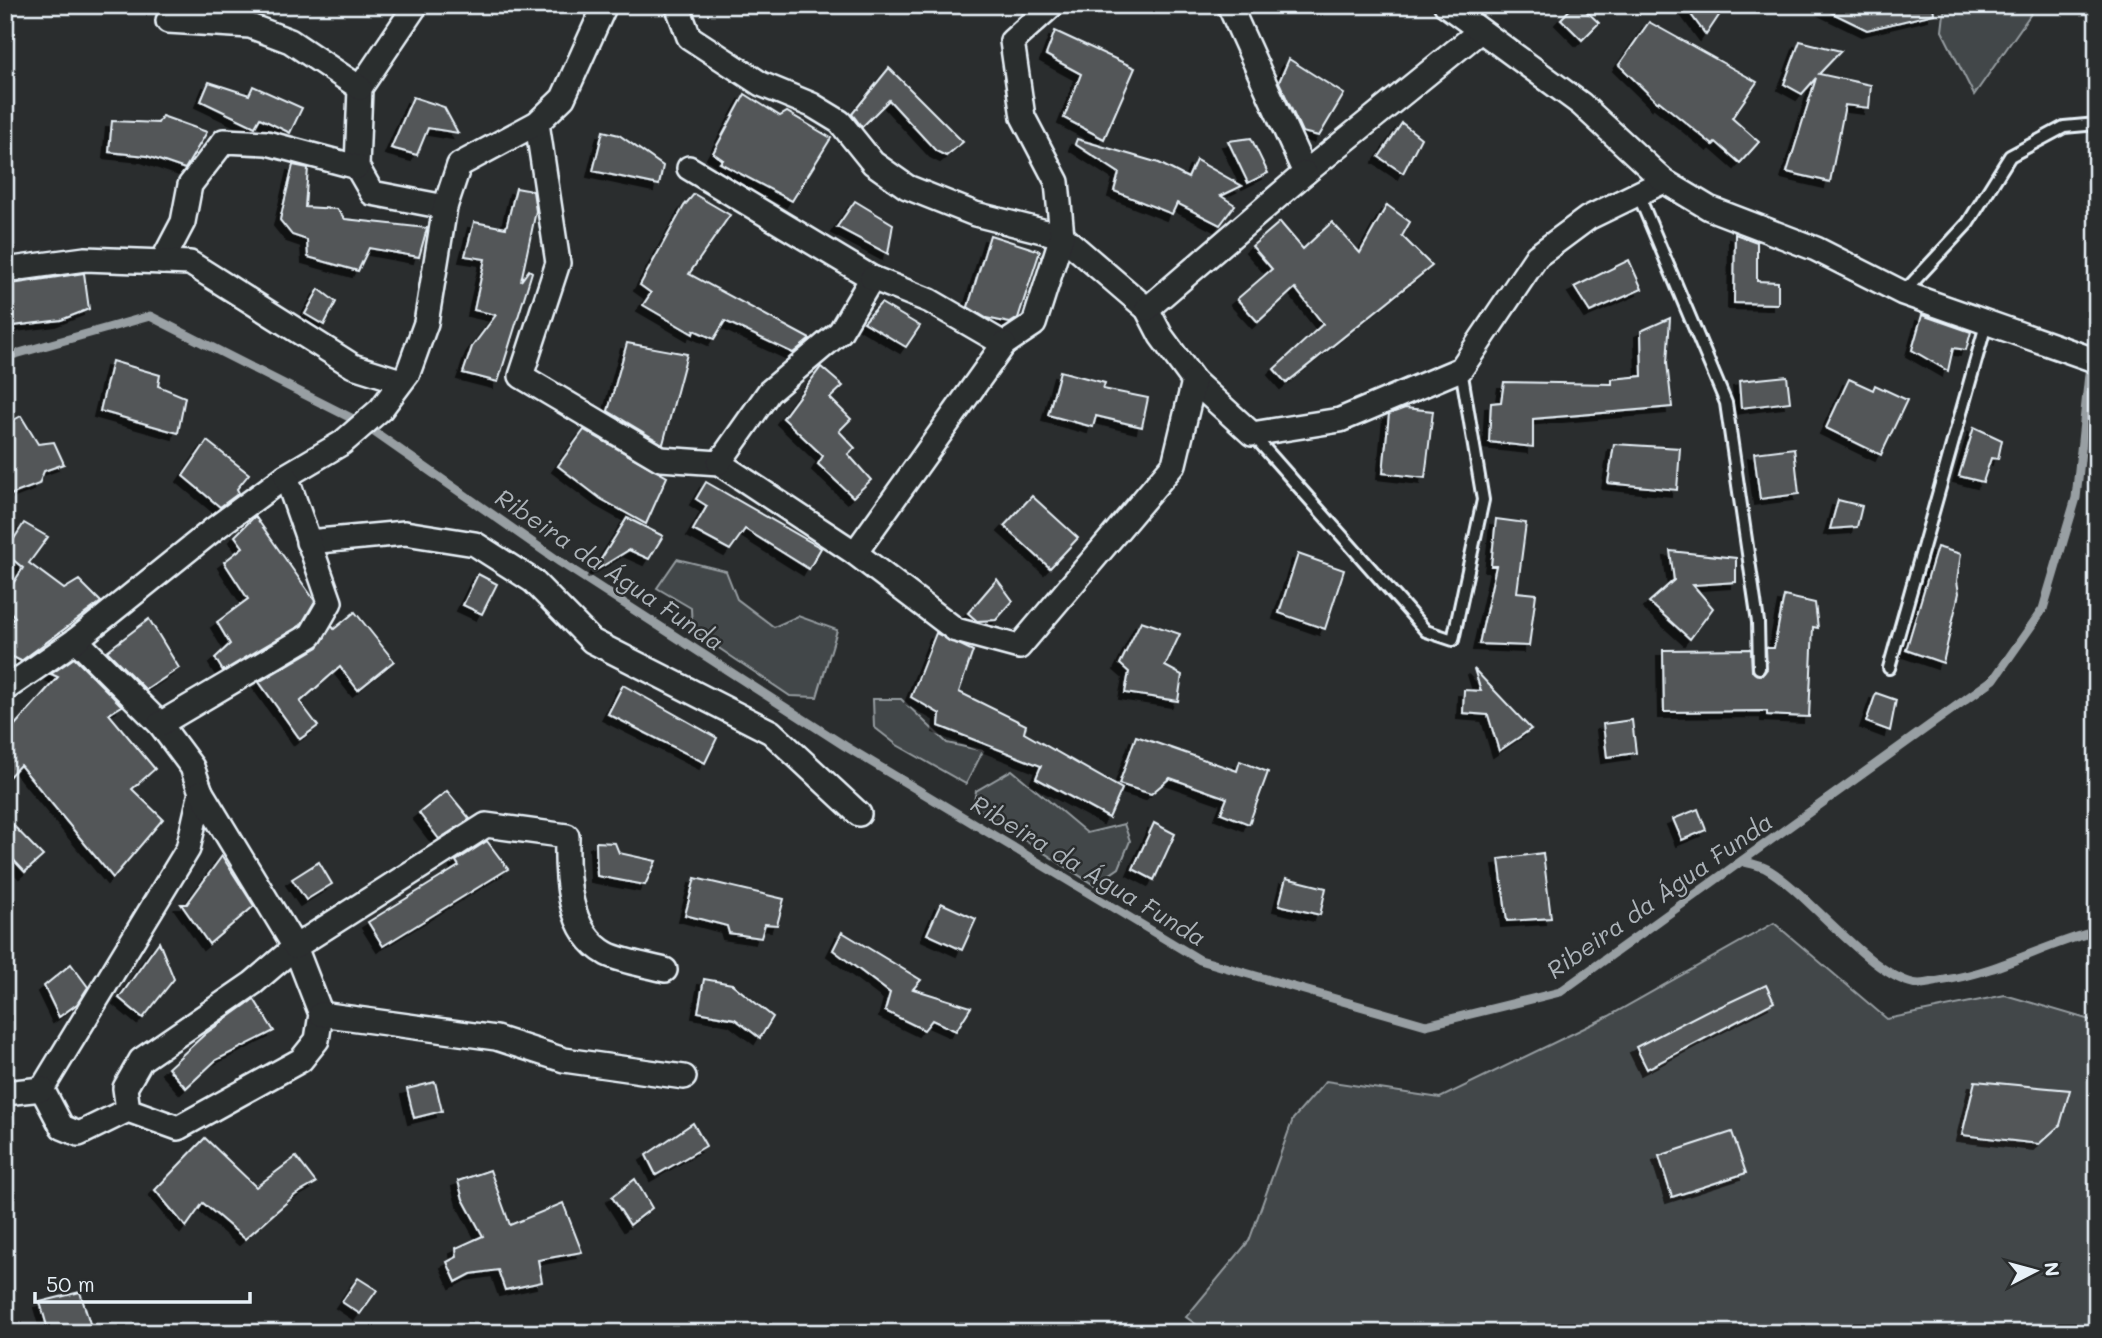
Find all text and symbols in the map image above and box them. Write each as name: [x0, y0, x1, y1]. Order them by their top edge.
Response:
water label: Ribeira da Água Funda: [490, 481, 730, 657]
water label: Ribeira da Água Funda: [966, 787, 1212, 953]
water label: Ribeira da Água Funda: [1540, 805, 1778, 985]
north arrow: [2000, 1236, 2070, 1306]
scale bar: [35, 1261, 250, 1305]
text: N: [2039, 1261, 2066, 1278]
text: 50 m: [46, 1270, 95, 1297]

